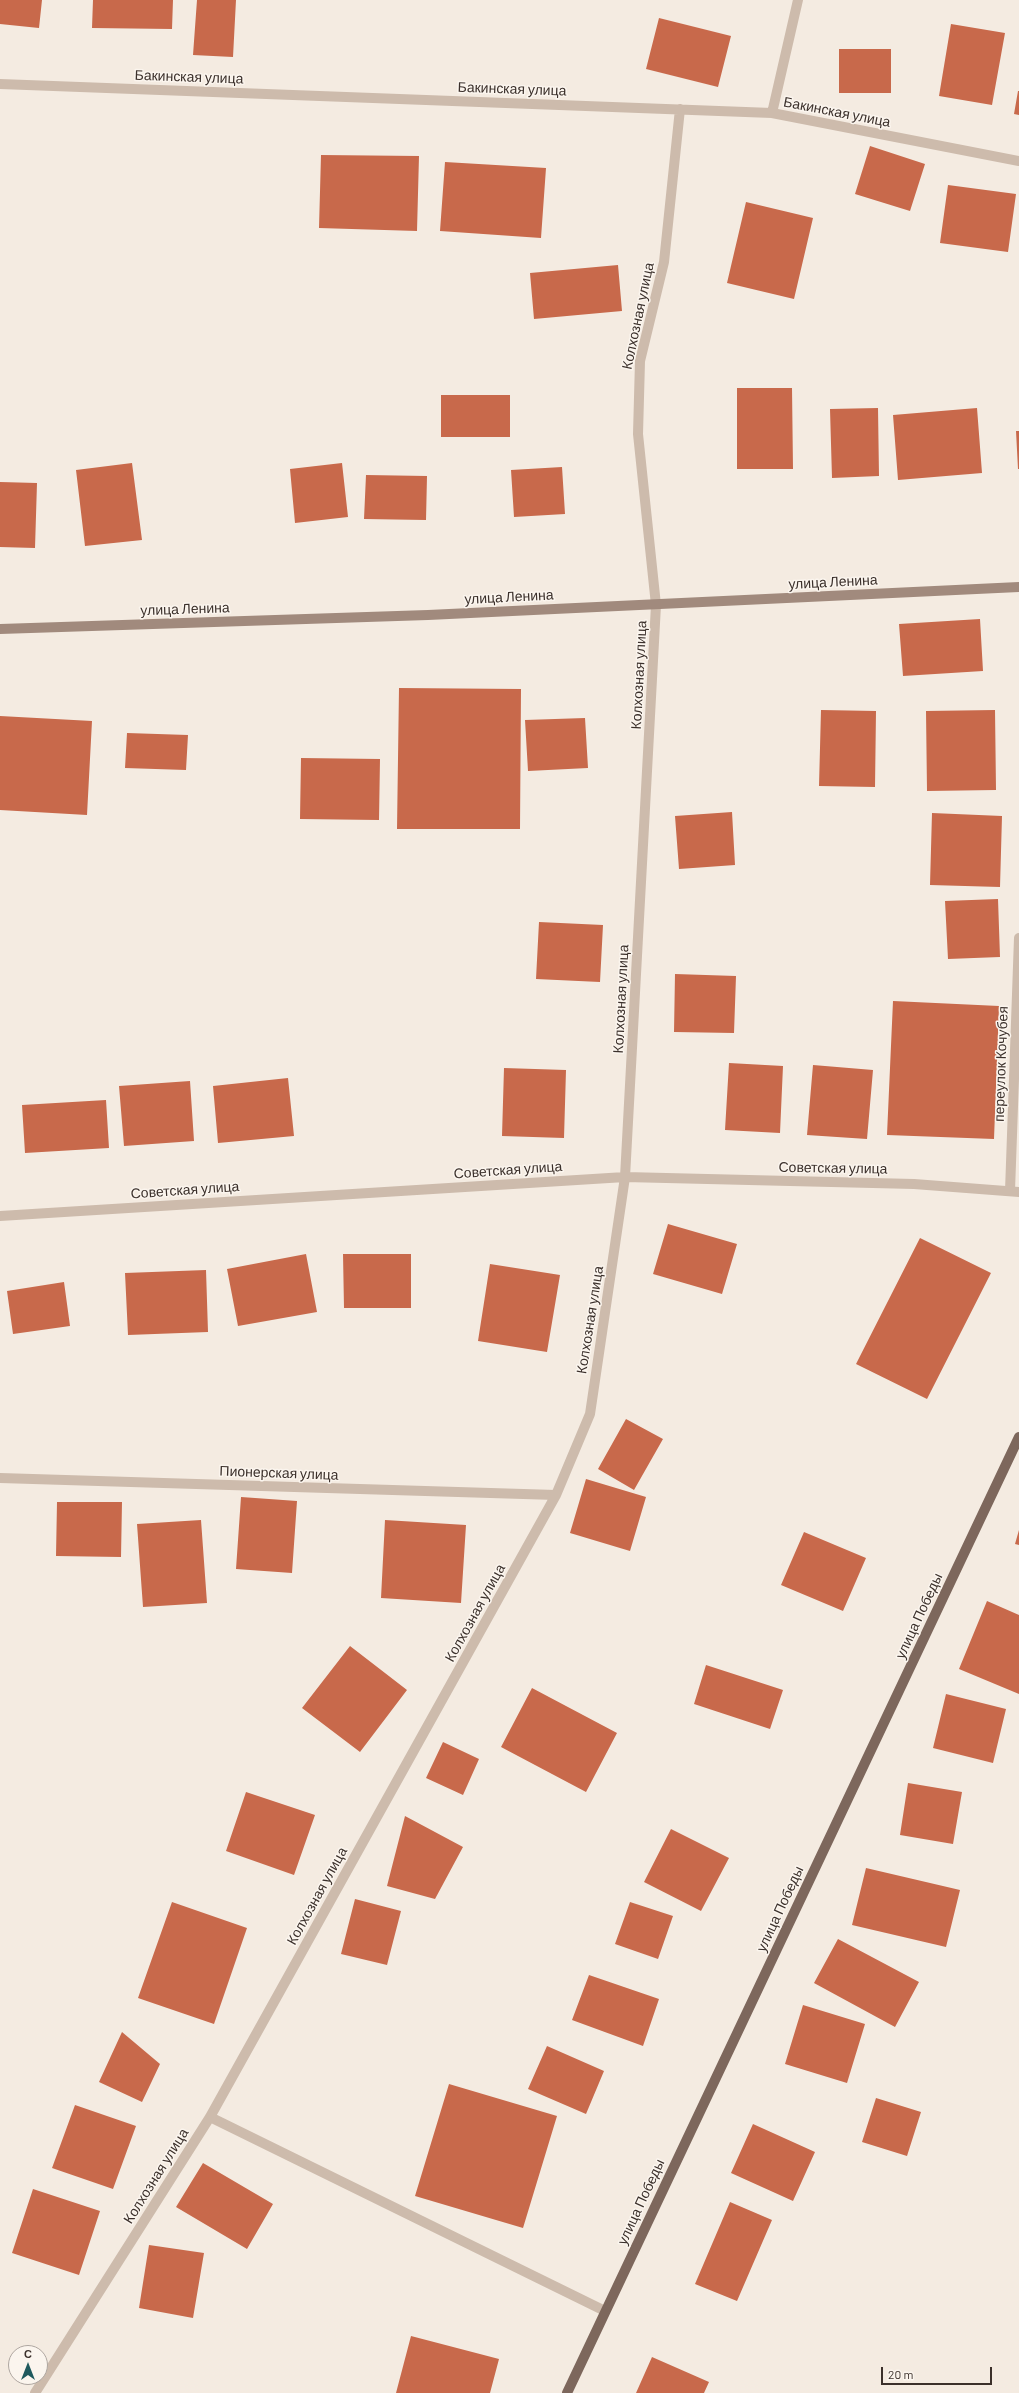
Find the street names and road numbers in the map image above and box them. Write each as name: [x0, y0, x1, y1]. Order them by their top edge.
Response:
street label: Бакинская улица: [134, 67, 244, 87]
street label: Бакинская улица: [457, 79, 567, 99]
street label: Бакинская улица: [782, 93, 892, 131]
street label: Колхозная улица: [618, 261, 658, 371]
street label: улица Ленина: [788, 571, 878, 593]
street label: улица Ленина: [464, 586, 554, 608]
street label: улица Ленина: [140, 599, 230, 619]
street label: Колхозная улица: [628, 620, 650, 730]
street label: Колхозная улица: [610, 944, 632, 1054]
street label: переулок Кочубея: [991, 1006, 1011, 1122]
street label: Советская улица: [453, 1158, 563, 1182]
street label: Советская улица: [778, 1159, 888, 1177]
street label: Советская улица: [130, 1178, 240, 1202]
street label: Колхозная улица: [573, 1265, 607, 1375]
street label: Пионерская улица: [219, 1463, 339, 1483]
street label: Колхозная улица: [441, 1561, 509, 1665]
street label: улица Победы: [892, 1570, 946, 1662]
street label: Колхозная улица: [283, 1844, 351, 1948]
street label: улица Победы: [753, 1863, 807, 1955]
street label: Колхозная улица: [120, 2125, 192, 2227]
street label: улица Победы: [614, 2156, 668, 2248]

